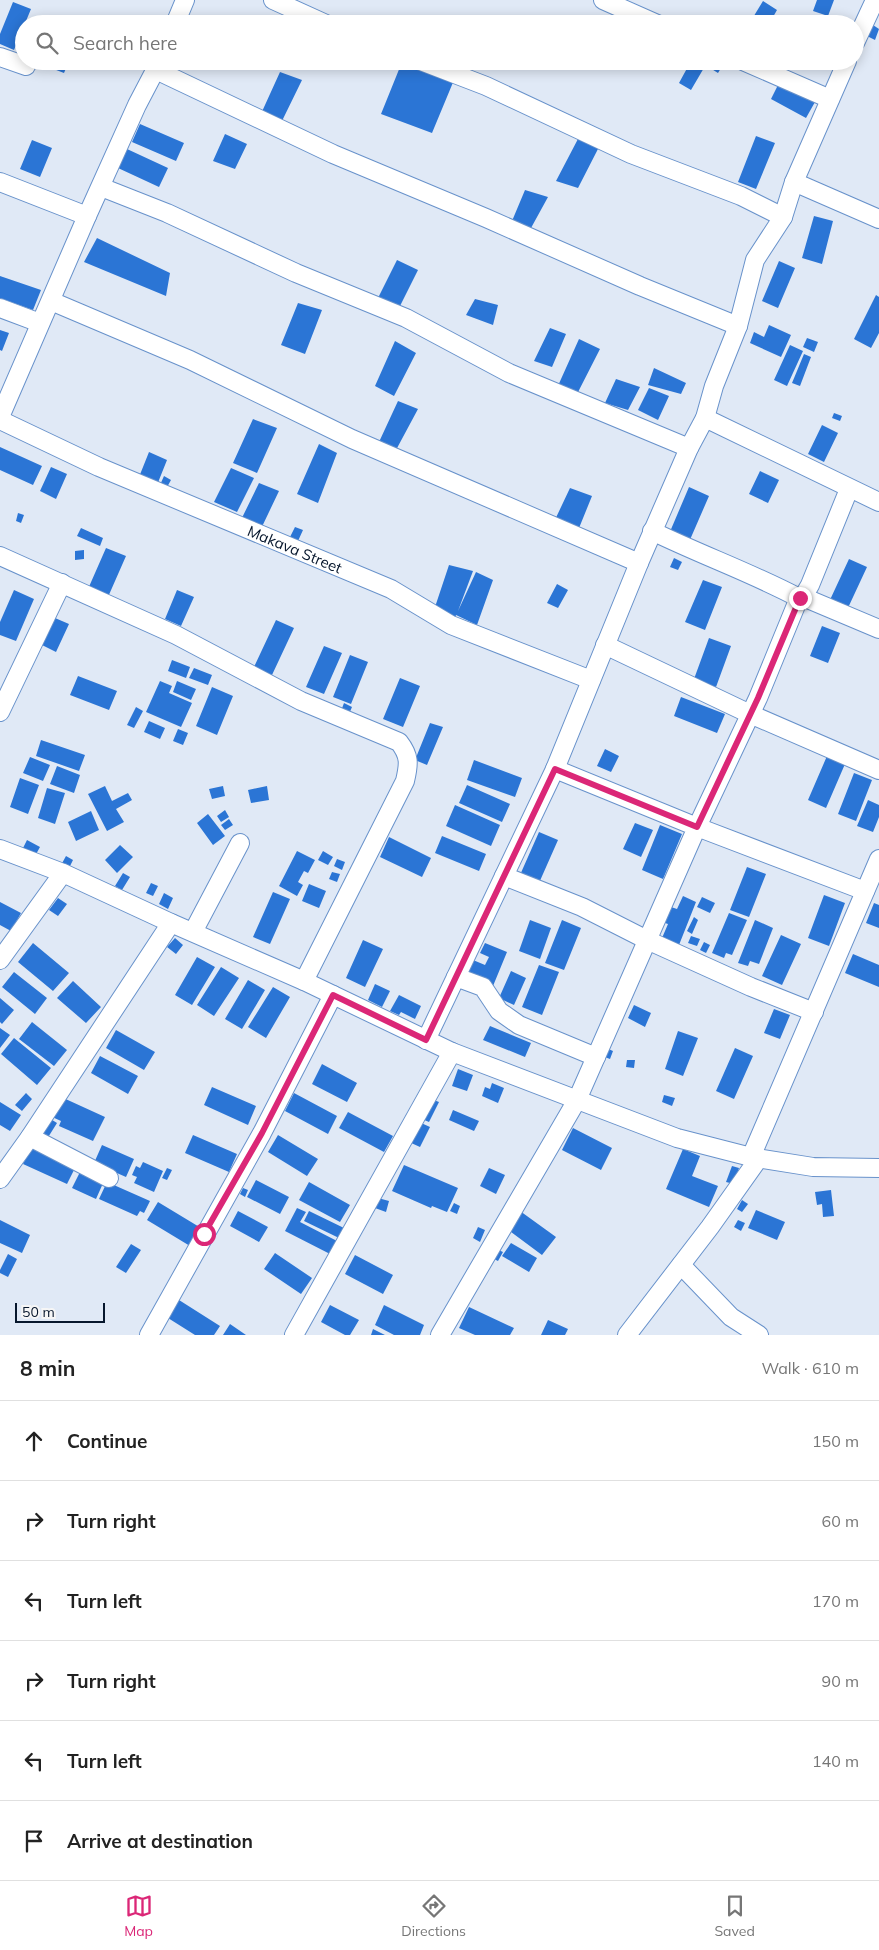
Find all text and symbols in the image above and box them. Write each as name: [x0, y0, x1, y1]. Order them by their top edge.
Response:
search box: [15, 15, 864, 70]
icon: search: [33, 29, 61, 57]
text: Search here: [73, 31, 177, 55]
street label: Makava Street: [245, 521, 345, 577]
route end: [789, 587, 812, 610]
route start: [193, 1223, 216, 1246]
scale bar: [15, 1300, 105, 1323]
text: 50 m: [22, 1303, 55, 1321]
text: 8 min: [20, 1355, 75, 1381]
text: Walk · 610 m: [761, 1358, 859, 1378]
icon: ahead: [20, 1427, 48, 1455]
text: Continue: [67, 1429, 147, 1453]
text: 150 m: [812, 1431, 859, 1451]
icon: right: [20, 1507, 48, 1535]
text: Turn right: [67, 1509, 156, 1533]
text: 60 m: [822, 1511, 859, 1531]
icon: left: [20, 1587, 48, 1615]
text: Turn left: [67, 1589, 142, 1613]
text: 170 m: [812, 1591, 859, 1611]
icon: right: [20, 1667, 48, 1695]
text: Turn right: [67, 1669, 156, 1693]
text: 90 m: [822, 1671, 859, 1691]
icon: left: [20, 1747, 48, 1775]
text: Turn left: [67, 1749, 142, 1773]
text: 140 m: [812, 1751, 859, 1771]
icon: arrive: [20, 1827, 48, 1855]
text: Arrive at destination: [67, 1829, 253, 1853]
tab: Map: [124, 1892, 153, 1940]
tab: Directions: [401, 1892, 466, 1940]
tab: Saved: [714, 1892, 755, 1940]

